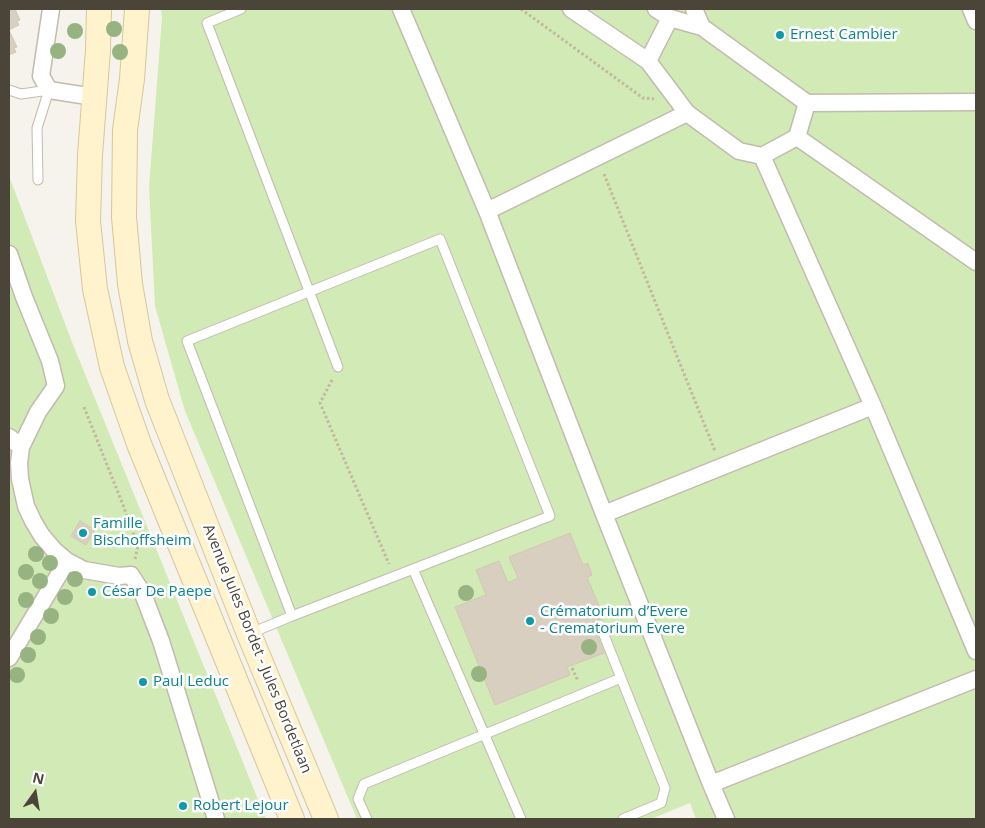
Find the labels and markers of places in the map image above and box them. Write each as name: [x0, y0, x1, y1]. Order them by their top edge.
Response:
place label: Ernest Cambier: [790, 26, 898, 44]
marker: Ernest Cambier: [774, 29, 786, 41]
place label: Famille Bischoffsheim: [93, 515, 192, 550]
marker: Famille Bischoffsheim: [77, 527, 89, 539]
place label: César De Paepe: [102, 583, 212, 601]
marker: César De Paepe: [86, 586, 98, 598]
place label: Crématorium d’Evere - Crematorium Evere: [540, 603, 688, 638]
marker: Crématorium d’Evere - Crematorium Evere: [524, 615, 536, 627]
place label: Paul Leduc: [153, 673, 229, 691]
marker: Paul Leduc: [137, 676, 149, 688]
place label: Robert Lejour: [193, 797, 289, 815]
marker: Robert Lejour: [177, 800, 189, 812]

